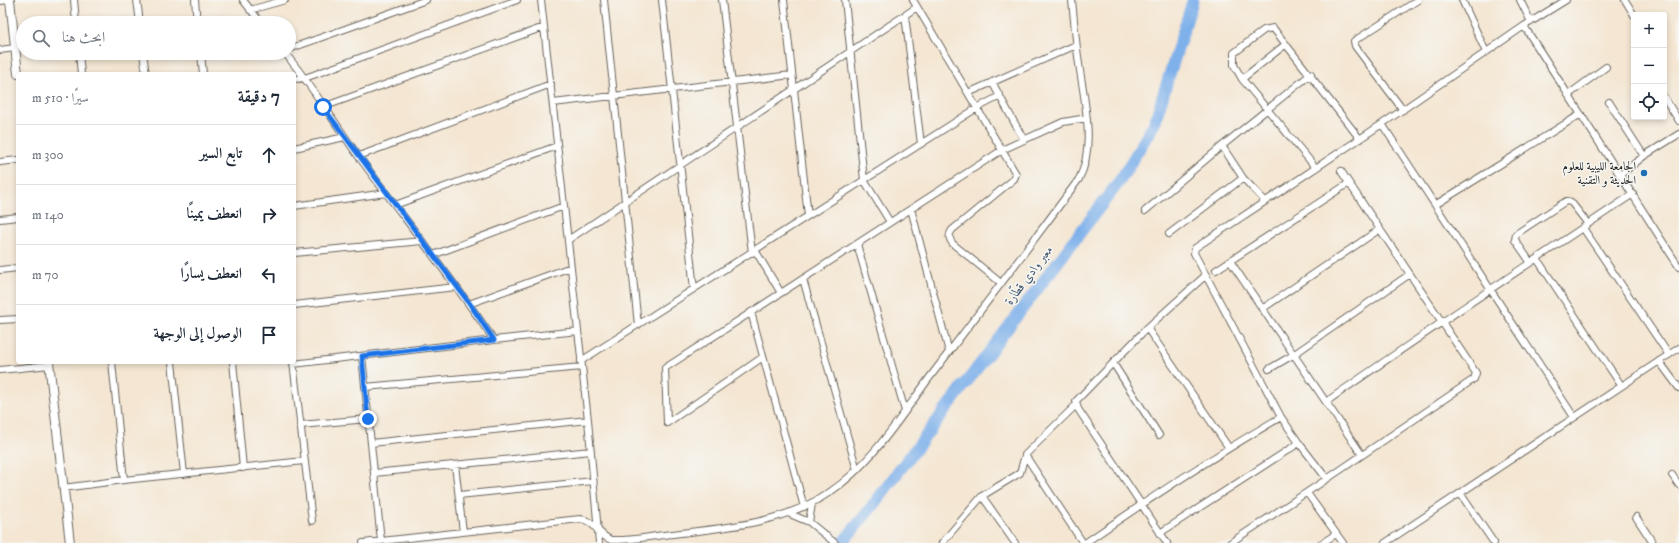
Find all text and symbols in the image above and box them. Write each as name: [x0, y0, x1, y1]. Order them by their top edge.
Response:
map controls: [1631, 12, 1667, 120]
button: +: [1631, 12, 1667, 48]
search box: [16, 16, 296, 60]
icon: search: [30, 27, 52, 49]
text: ابحث هنا: [62, 28, 105, 47]
button: −: [1631, 48, 1667, 84]
button: locate: [1631, 84, 1667, 120]
text: 7 دقيقة: [238, 86, 280, 108]
text: سيرًا · 510 m: [32, 90, 89, 106]
route start: [314, 98, 332, 116]
text: تابع السير: [200, 144, 242, 163]
icon: ahead: [258, 144, 280, 166]
text: 300 m: [32, 147, 63, 163]
place label: الجامعة الليبية للعلوم الحديثة و التقنية: [1563, 159, 1636, 188]
marker: الجامعة الليبية للعلوم الحديثة و التقنية: [1639, 168, 1649, 178]
text: انعطف يمينًا: [187, 204, 242, 223]
icon: right: [258, 204, 280, 226]
text: 140 m: [32, 207, 64, 223]
water label: معبر وادي قطّارة: [1000, 241, 1058, 310]
text: انعطف يسارًا: [181, 264, 242, 283]
icon: left: [258, 264, 280, 286]
text: 70 m: [32, 267, 58, 283]
text: الوصول إلى الوجهة: [153, 324, 242, 343]
icon: arrive: [258, 324, 280, 346]
route end: [359, 410, 377, 428]

